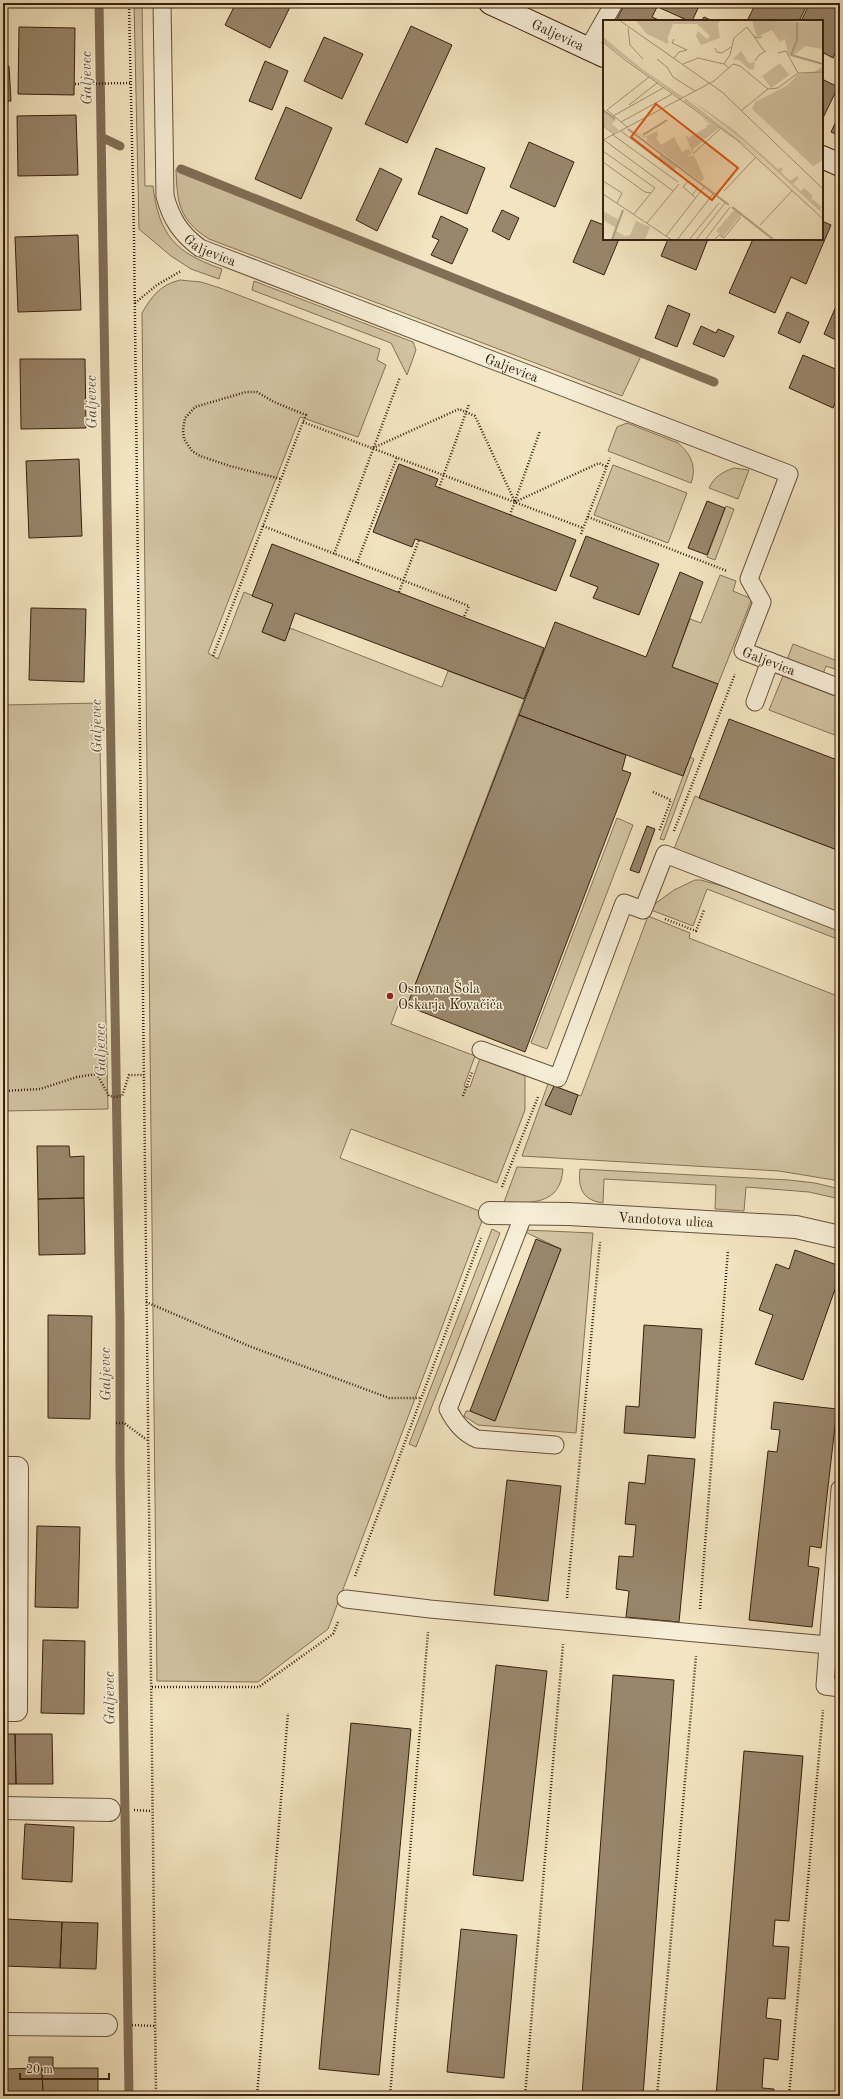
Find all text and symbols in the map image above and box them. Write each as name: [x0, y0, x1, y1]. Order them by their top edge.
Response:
street label: Galjevica: [529, 17, 586, 54]
inset map: [603, 20, 823, 240]
water label: Galjevec: [80, 51, 95, 105]
street label: Galjevica: [181, 232, 238, 269]
street label: Galjevica: [483, 352, 540, 385]
water label: Galjevec: [85, 375, 100, 429]
street label: Galjevica: [740, 645, 797, 678]
water label: Galjevec: [90, 699, 105, 753]
place label: Osnovna Šola Oskarja Kovačiča: [398, 979, 503, 1012]
marker: Osnovna Šola Oskarja Kovačiča: [385, 991, 395, 1001]
water label: Galjevec: [94, 1023, 109, 1077]
street label: Vandotova ulica: [618, 1211, 714, 1230]
water label: Galjevec: [99, 1347, 114, 1401]
water label: Galjevec: [103, 1671, 118, 1725]
scale bar: [20, 2055, 109, 2081]
text: 20 m: [26, 2064, 53, 2076]

